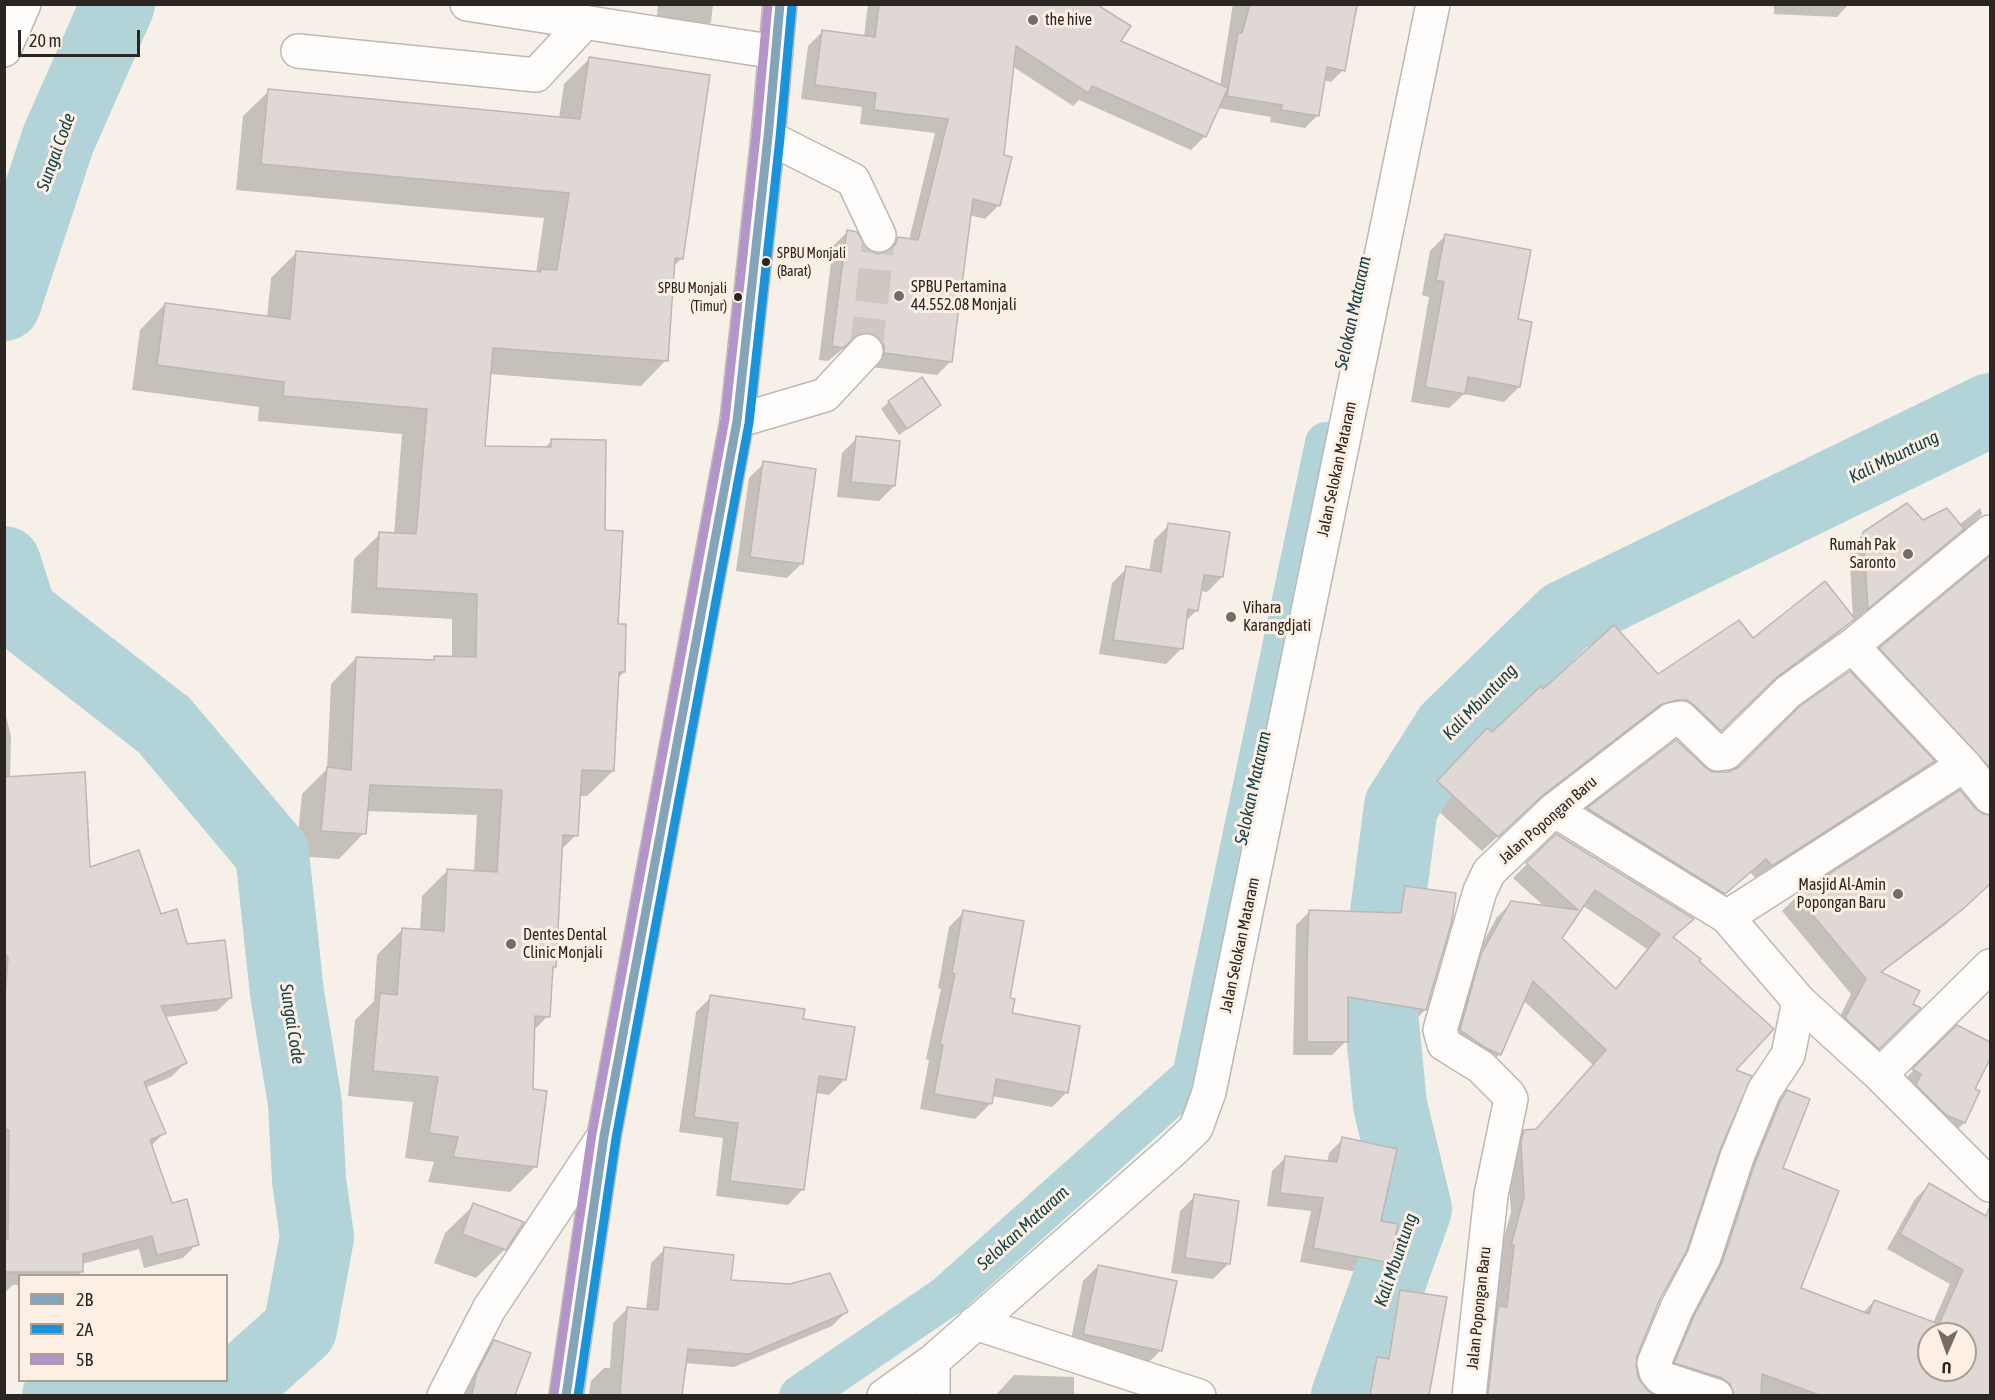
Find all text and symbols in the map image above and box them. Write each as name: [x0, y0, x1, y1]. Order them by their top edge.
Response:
place label: the hive: [1045, 10, 1092, 30]
marker: the hive: [1026, 13, 1040, 27]
scale bar: [21, 18, 142, 56]
text: 20 m: [29, 30, 61, 51]
water label: Sungai Code: [32, 110, 80, 194]
place label: SPBU Monjali (Barat): [777, 246, 846, 278]
water label: Selokan Mataram: [1330, 254, 1376, 372]
marker: SPBU Monjali (Barat): [760, 256, 772, 268]
place label: SPBU Pertamina 44.552.08 Monjali: [911, 277, 1017, 315]
place label: SPBU Monjali (Timur): [658, 281, 727, 314]
marker: SPBU Pertamina 44.552.08 Monjali: [892, 289, 906, 303]
marker: SPBU Monjali (Timur): [732, 291, 744, 303]
street label: Jalan Selokan Mataram: [1313, 400, 1361, 538]
water label: Kali Mbuntung: [1846, 426, 1942, 488]
place label: Rumah Pak Saronto: [1829, 535, 1896, 573]
marker: Rumah Pak Saronto: [1901, 547, 1915, 561]
place label: Vihara Karangdjati: [1243, 598, 1311, 636]
marker: Vihara Karangdjati: [1224, 610, 1238, 624]
water label: Kali Mbuntung: [1438, 659, 1522, 745]
water label: Selokan Mataram: [1230, 729, 1276, 847]
street label: Jalan Popongan Baru: [1495, 772, 1601, 868]
place label: Masjid Al-Amin Popongan Baru: [1797, 875, 1886, 913]
street label: Jalan Selokan Mataram: [1216, 876, 1264, 1014]
marker: Masjid Al-Amin Popongan Baru: [1891, 887, 1905, 901]
place label: Dentes Dental Clinic Monjali: [523, 925, 607, 963]
marker: Dentes Dental Clinic Monjali: [504, 937, 518, 951]
water label: Sungai Code: [275, 982, 309, 1066]
water label: Selokan Mataram: [973, 1181, 1073, 1275]
water label: Kali Mbuntung: [1370, 1210, 1422, 1310]
street label: Jalan Popongan Baru: [1463, 1245, 1495, 1371]
legend: [18, 1274, 228, 1382]
text: 2B: [76, 1289, 93, 1310]
text: 2A: [76, 1319, 93, 1340]
north arrow: [1917, 1322, 1977, 1382]
text: 5B: [76, 1349, 93, 1370]
text: U: [1941, 1359, 1951, 1377]

